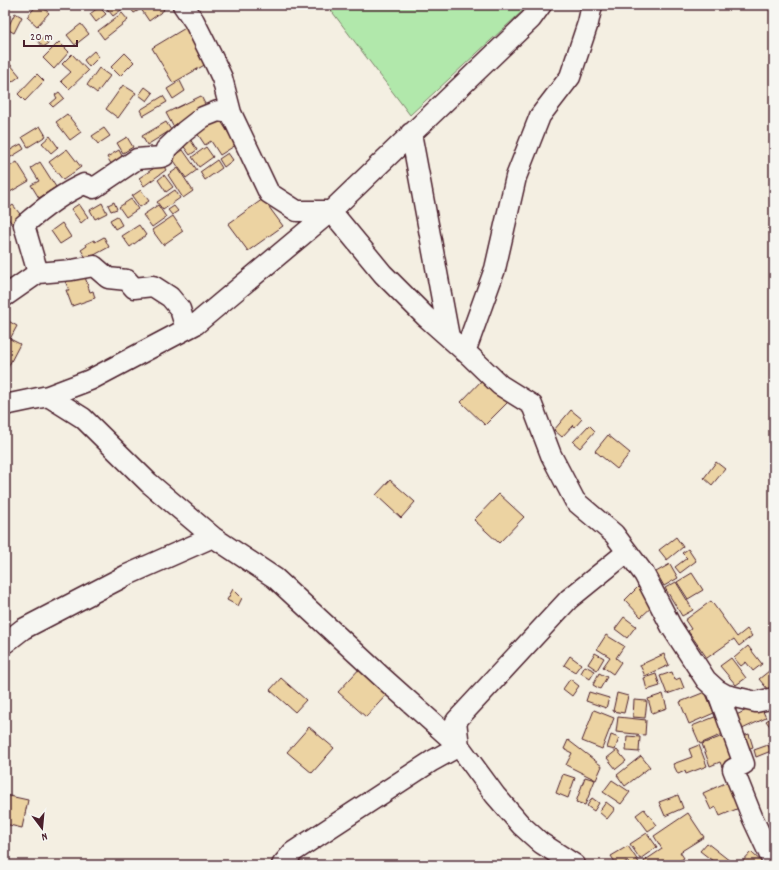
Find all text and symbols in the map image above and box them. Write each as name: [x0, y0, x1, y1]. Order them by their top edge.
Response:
scale bar: [24, 22, 77, 48]
text: 20 m: [30, 29, 53, 46]
north arrow: [22, 808, 62, 848]
text: N: [39, 827, 49, 844]

